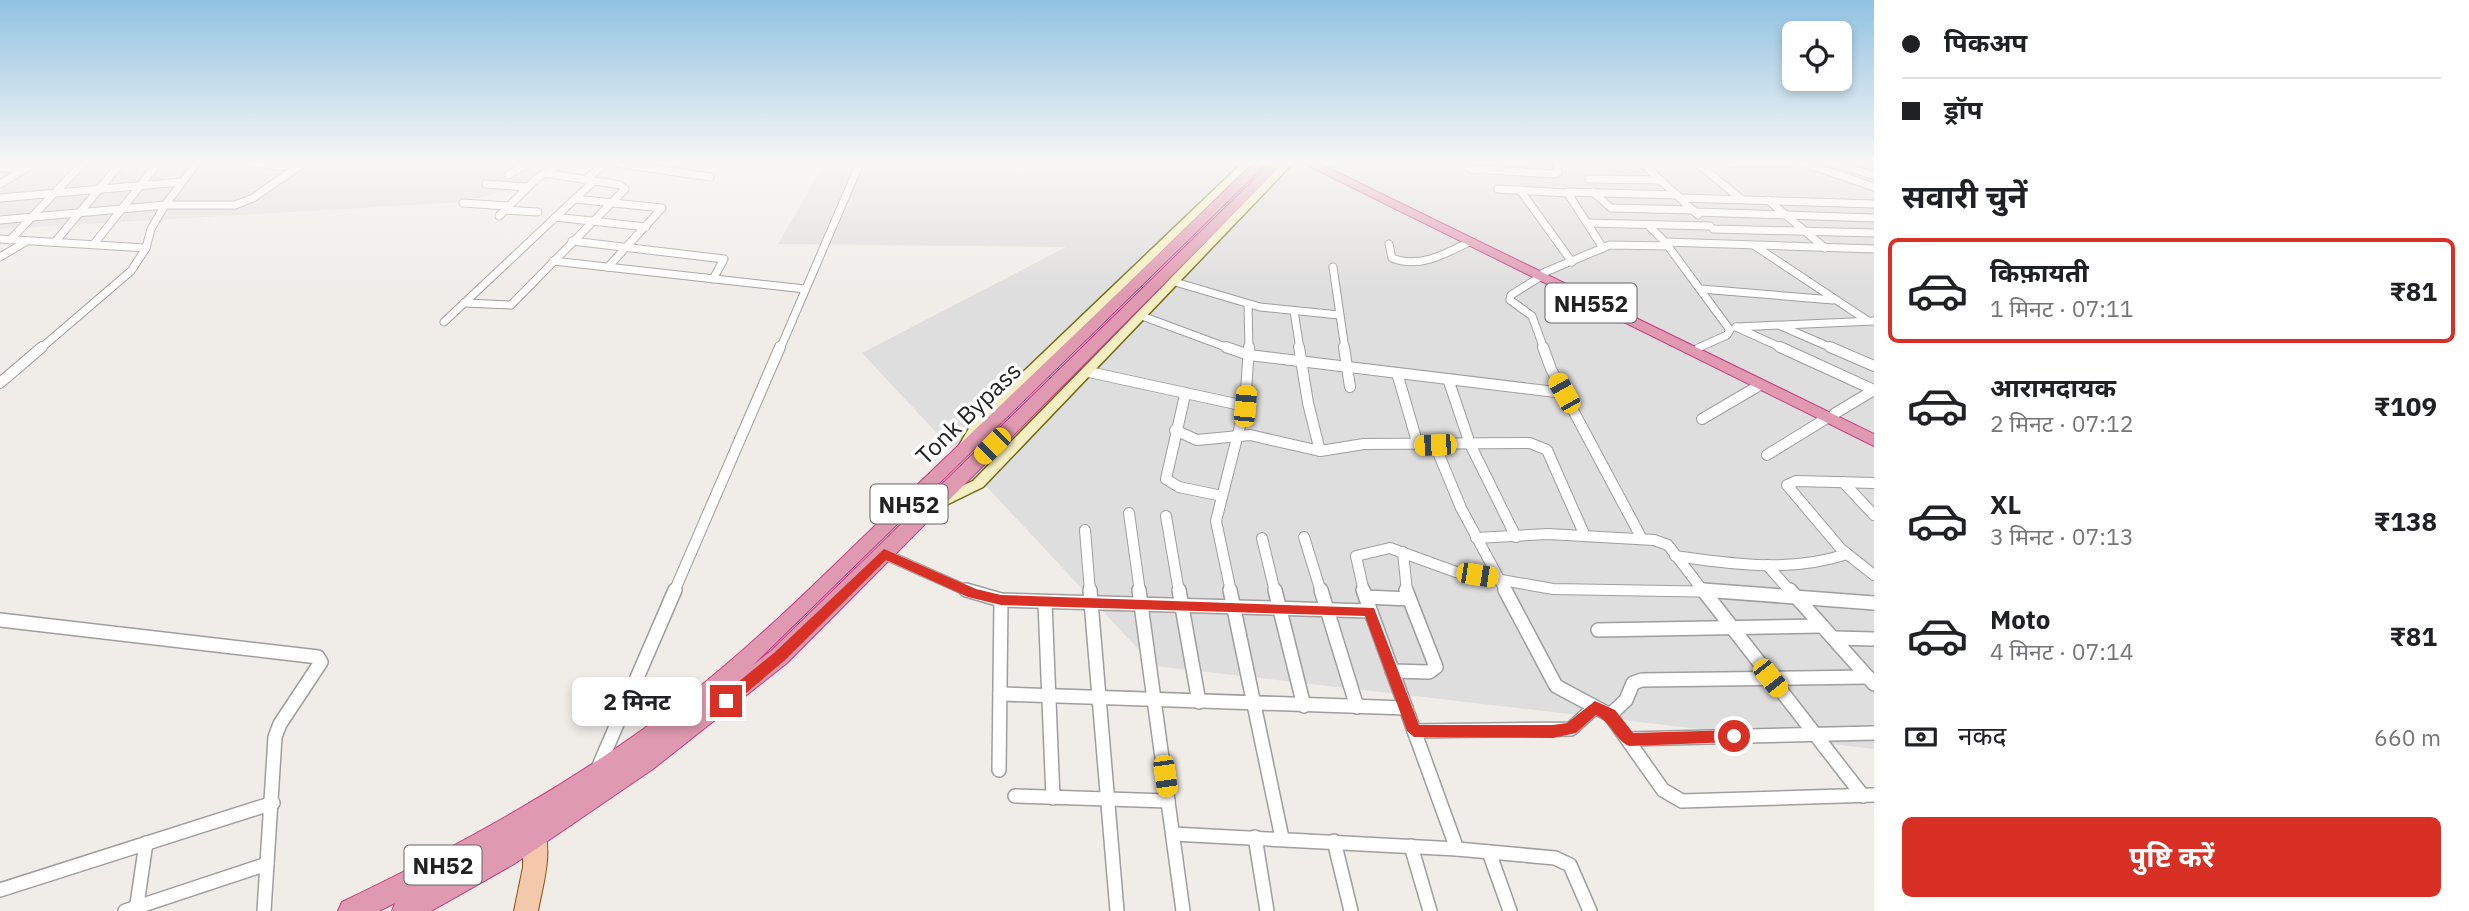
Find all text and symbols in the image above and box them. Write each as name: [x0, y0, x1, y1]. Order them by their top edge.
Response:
map controls: [1782, 21, 1852, 91]
button: locate: [1782, 21, 1852, 91]
text: पिकअप: [1944, 25, 2027, 59]
text: ड्रॉप: [1944, 92, 1982, 126]
text: सवारी चुनें: [1902, 175, 2027, 217]
text: किफ़ायती: [1990, 255, 2089, 289]
icon: car: [1906, 259, 1969, 322]
text: ₹81: [2389, 274, 2437, 308]
road number: NH552: [1546, 284, 1636, 322]
text: 1 मिनट · 07:11: [1990, 293, 2134, 323]
street label: Tonk Bypass: [908, 355, 1028, 471]
car: [1545, 370, 1584, 416]
text: आरामदायक: [1990, 370, 2116, 404]
icon: car: [1906, 374, 1969, 437]
car: [1233, 384, 1258, 428]
text: ₹109: [2374, 389, 2437, 423]
text: 2 मिनट · 07:12: [1990, 408, 2134, 438]
car: [970, 424, 1015, 468]
car: [1414, 434, 1457, 456]
road number: NH52: [870, 484, 948, 524]
text: XL: [1990, 487, 2021, 521]
icon: car: [1906, 489, 1969, 552]
text: ₹138: [2374, 504, 2437, 538]
text: 3 मिनट · 07:13: [1990, 521, 2134, 551]
car: [1455, 561, 1500, 589]
text: Moto: [1990, 602, 2050, 636]
icon: car: [1906, 604, 1969, 667]
text: ₹81: [2389, 619, 2437, 653]
text: 4 मिनट · 07:14: [1990, 636, 2134, 666]
car: [1749, 655, 1792, 701]
callout: 2 मिनट: [572, 676, 702, 726]
route end: [710, 685, 742, 717]
text: 2 मिनट: [603, 686, 671, 716]
icon: cash: [1902, 718, 1940, 756]
text: नकद: [1958, 718, 2006, 752]
route start: [1718, 720, 1750, 752]
text: 660 m: [2374, 722, 2441, 752]
car: [1152, 754, 1179, 798]
button: पुष्टि करें: [1902, 817, 2441, 897]
road number: NH52: [404, 846, 481, 884]

